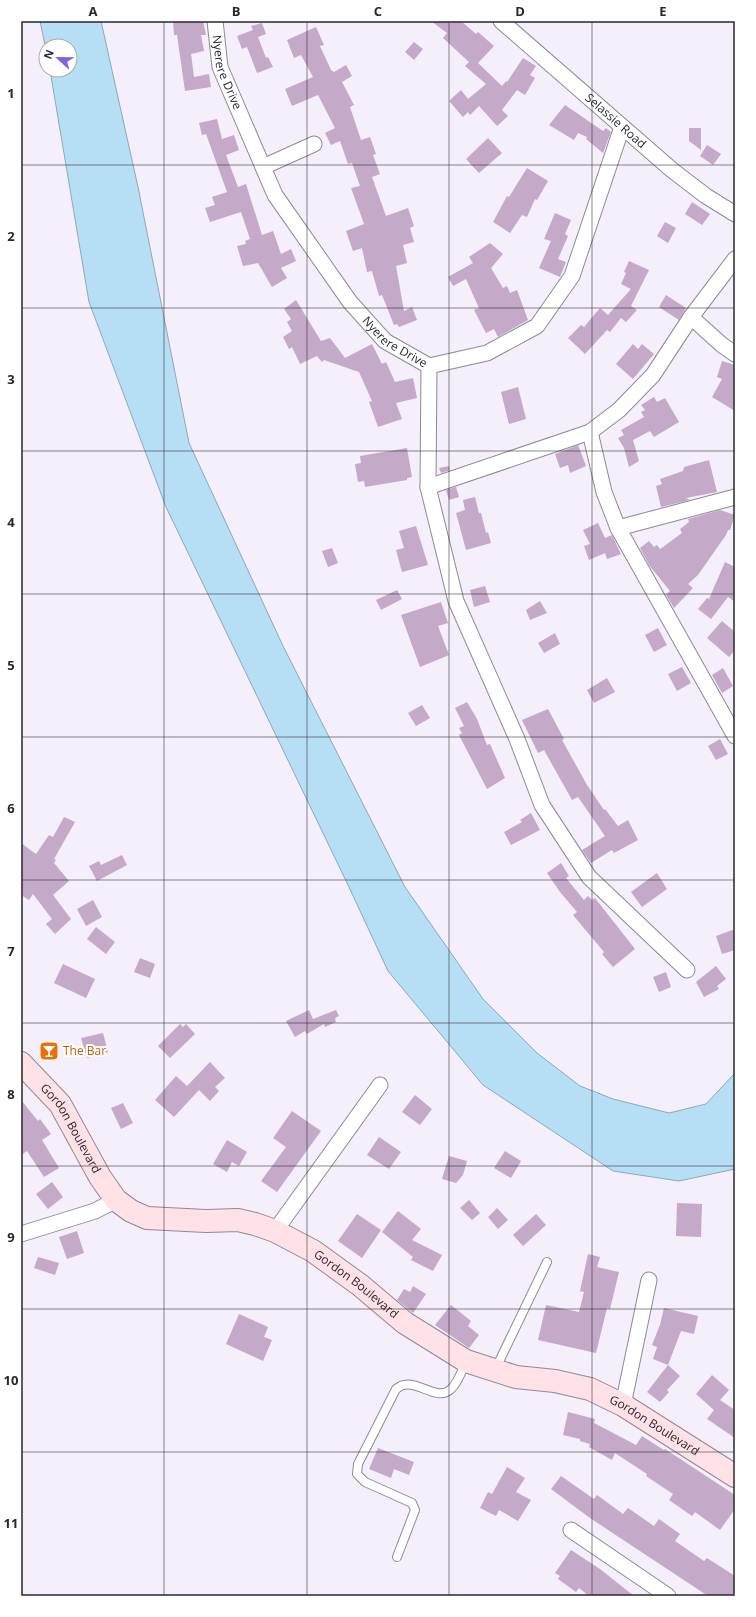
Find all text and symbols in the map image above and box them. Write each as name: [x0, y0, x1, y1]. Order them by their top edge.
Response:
text: A: [89, 2, 98, 20]
text: B: [232, 2, 241, 20]
text: C: [374, 2, 382, 20]
text: D: [515, 2, 525, 20]
text: E: [659, 2, 667, 20]
street label: Nyerere Drive: [209, 34, 246, 112]
north arrow: [38, 38, 78, 78]
text: N: [40, 47, 57, 61]
text: 1: [7, 84, 15, 102]
street label: Selassie Road: [582, 89, 650, 152]
text: 2: [7, 227, 15, 245]
street label: Nyerere Drive: [359, 312, 431, 371]
text: 3: [7, 370, 15, 388]
text: 4: [7, 513, 15, 531]
text: 5: [7, 656, 15, 674]
text: 6: [7, 799, 15, 817]
text: 7: [7, 942, 15, 960]
bar icon: The Bar: [38, 1040, 60, 1062]
place label: The Bar: [63, 1042, 106, 1059]
street label: Gordon Boulevard: [37, 1080, 105, 1176]
text: 8: [7, 1085, 15, 1103]
text: 9: [7, 1228, 15, 1246]
street label: Gordon Boulevard: [311, 1245, 402, 1322]
text: 10: [4, 1371, 18, 1389]
street label: Gordon Boulevard: [607, 1391, 703, 1459]
text: 11: [4, 1514, 18, 1532]

